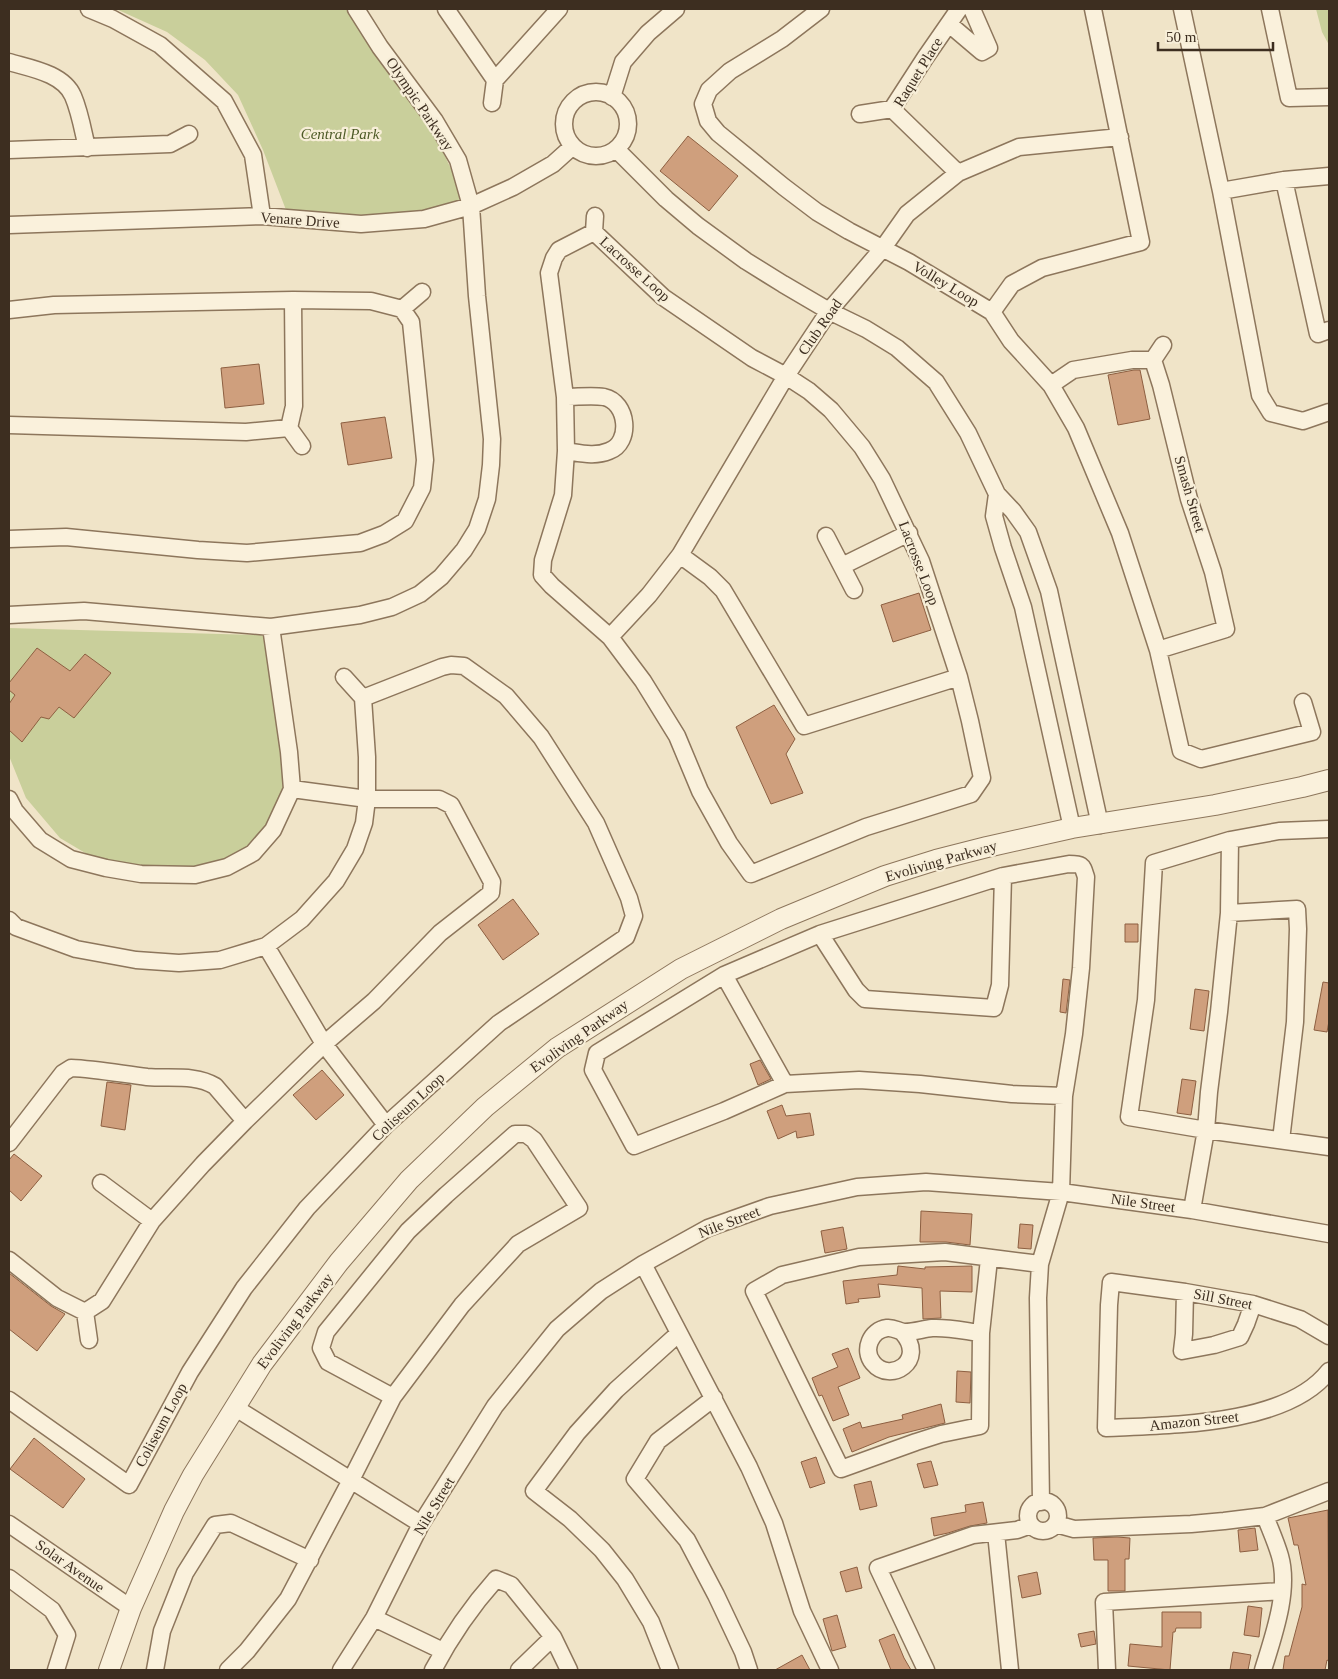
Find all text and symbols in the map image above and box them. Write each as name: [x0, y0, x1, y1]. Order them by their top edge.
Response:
scale bar: [1158, 20, 1273, 52]
text: 50 m: [1166, 29, 1197, 45]
street label: Raquet Place: [890, 34, 946, 110]
street label: Olympic Parkway: [383, 54, 457, 154]
park label: Central Park: [301, 126, 380, 142]
street label: Venare Drive: [260, 209, 341, 231]
street label: Lacrosse Loop: [597, 233, 673, 305]
street label: Volley Loop: [910, 258, 982, 310]
street label: Club Road: [795, 296, 845, 358]
street label: Smash Street: [1171, 454, 1209, 535]
street label: Lacrosse Loop: [896, 519, 942, 607]
street label: Evoliving Parkway: [883, 837, 999, 885]
street label: Evoliving Parkway: [527, 996, 631, 1076]
street label: Coliseum Loop: [369, 1069, 447, 1145]
street label: Nile Street: [1110, 1191, 1177, 1216]
street label: Nile Street: [696, 1203, 763, 1241]
street label: Evoliving Parkway: [254, 1270, 336, 1372]
street label: Sill Street: [1192, 1285, 1255, 1313]
street label: Coliseum Loop: [132, 1380, 190, 1470]
street label: Amazon Street: [1149, 1408, 1240, 1434]
street label: Nile Street: [411, 1474, 458, 1538]
street label: Solar Avenue: [33, 1536, 108, 1596]

